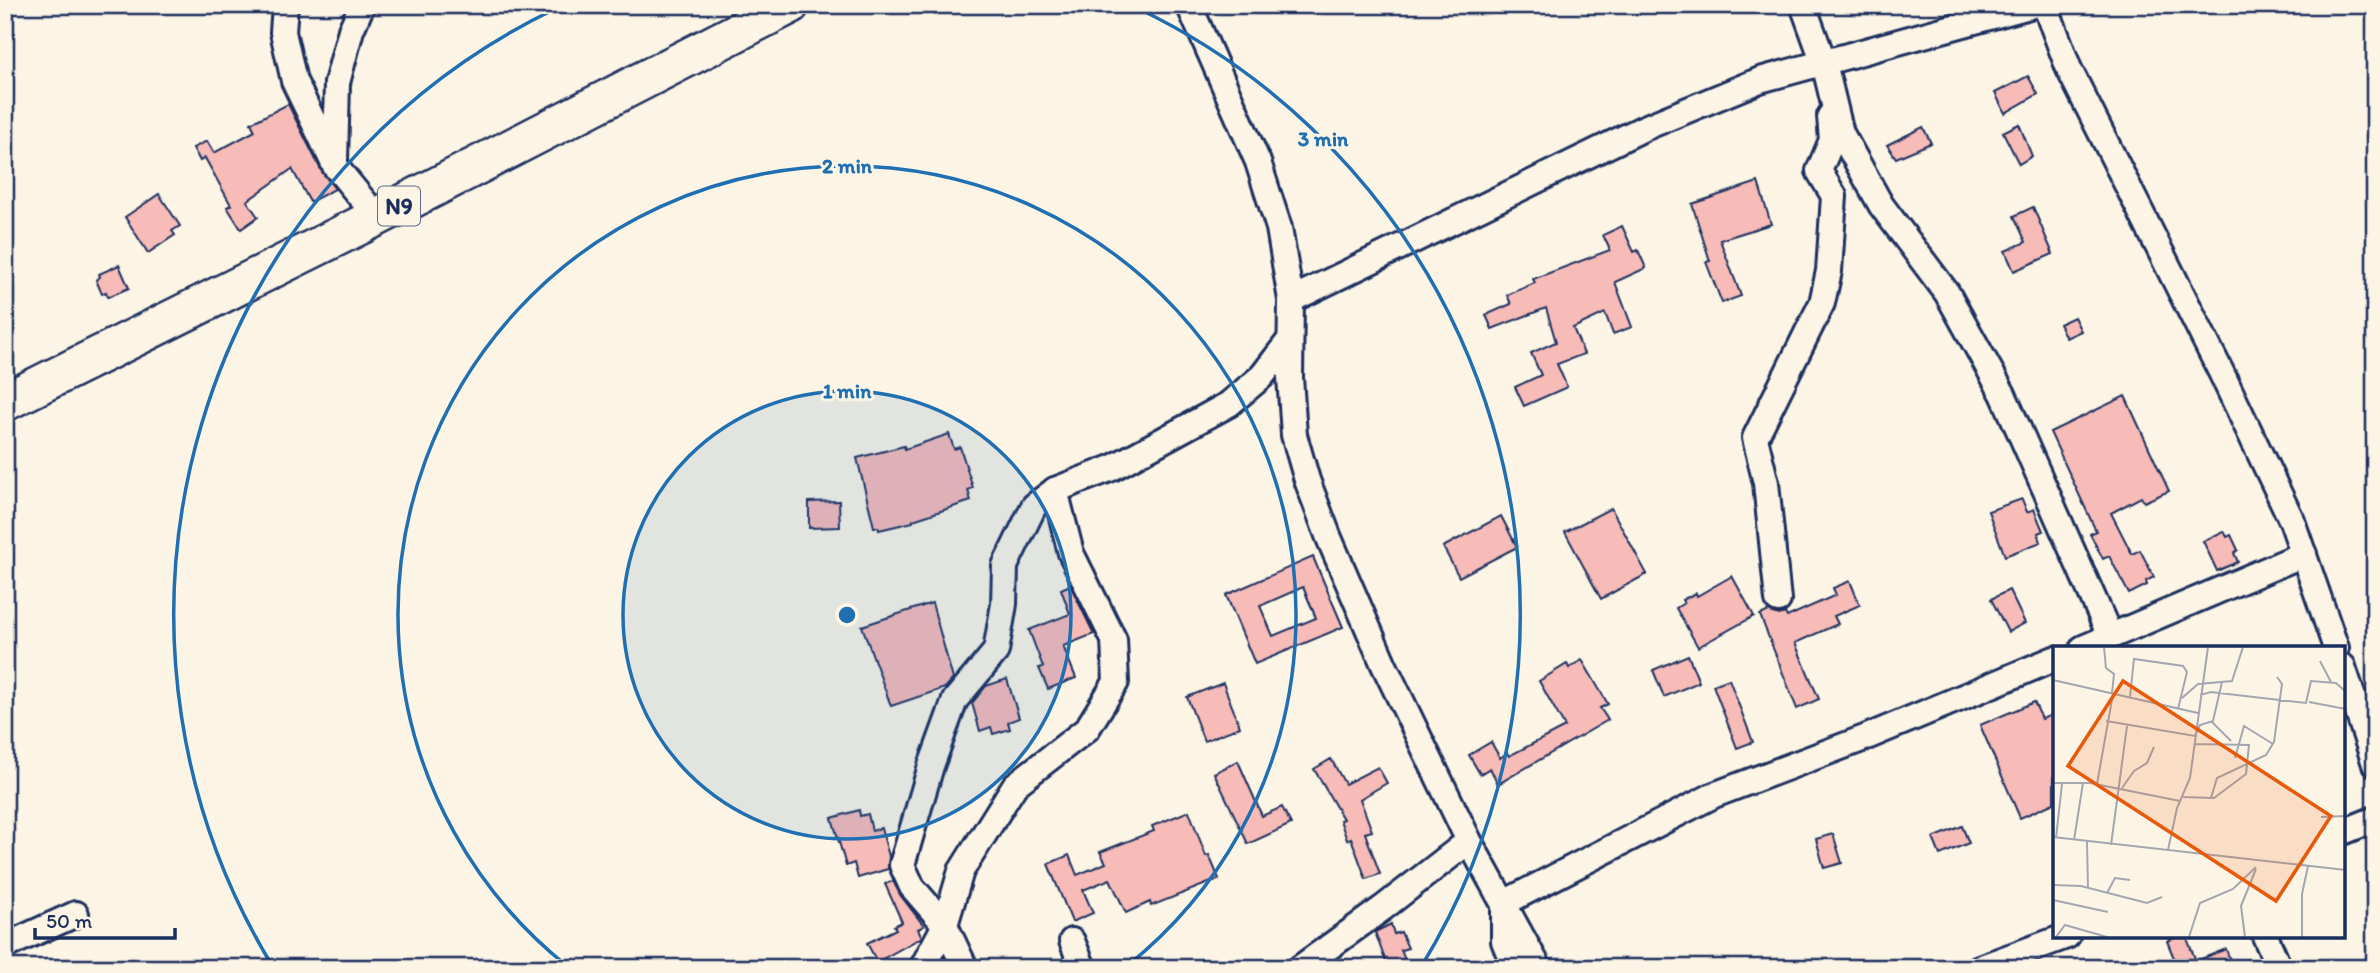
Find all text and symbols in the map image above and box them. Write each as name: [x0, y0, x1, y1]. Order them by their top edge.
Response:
text: 3 min: [1298, 126, 1349, 151]
text: 2 min: [822, 153, 873, 178]
road number: N9: [378, 186, 420, 226]
text: 1 min: [823, 378, 872, 403]
centre of rings: [835, 603, 859, 627]
inset map: [2053, 646, 2345, 938]
scale bar: [35, 896, 175, 940]
text: 50 m: [46, 908, 93, 933]

